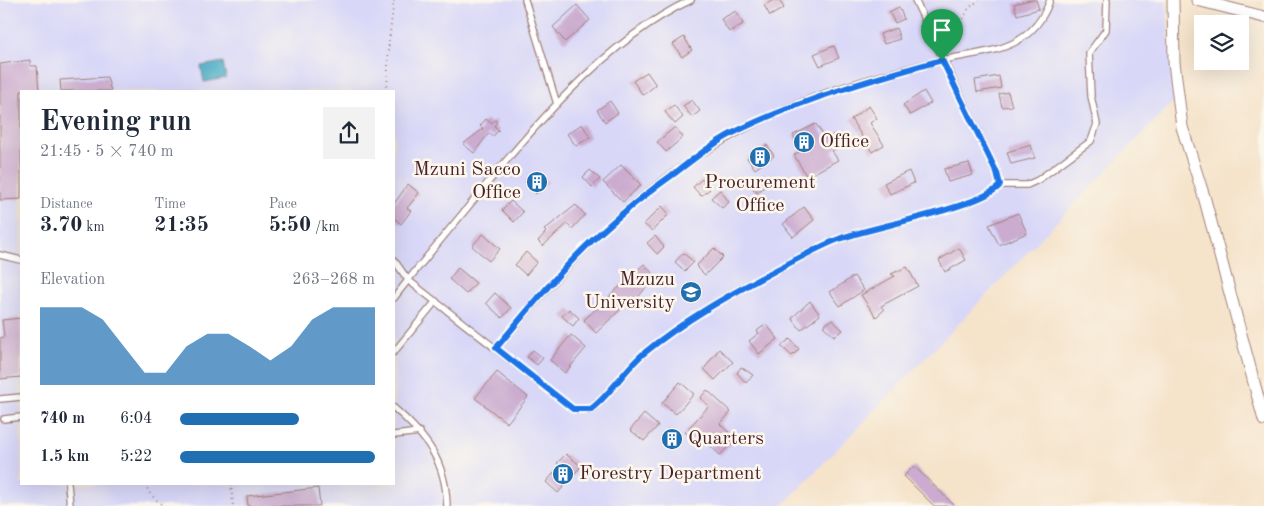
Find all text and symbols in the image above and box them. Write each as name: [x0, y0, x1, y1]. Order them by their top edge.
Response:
pin: [921, 9, 963, 60]
map controls: [1194, 15, 1249, 70]
button: layers: [1194, 15, 1249, 70]
icon: arrive: [928, 16, 956, 44]
button: share: [323, 107, 375, 159]
text: Evening run: [40, 109, 192, 137]
building icon: Office: [792, 130, 816, 154]
place label: Office: [820, 132, 869, 152]
text: 21:45 · 5 × 740 m: [40, 144, 173, 160]
building icon: Procurement Office: [748, 145, 772, 169]
place label: Mzuni Sacco Office: [413, 160, 521, 203]
building icon: Mzuni Sacco Office: [525, 170, 549, 194]
place label: Procurement Office: [704, 173, 816, 216]
text: Distance: [40, 197, 93, 211]
text: Time: [154, 197, 186, 211]
text: Pace: [269, 197, 297, 211]
text: 3.70: [40, 215, 82, 236]
text: 21:35: [154, 215, 209, 236]
text: 5:50: [269, 215, 311, 236]
text: km: [82, 220, 105, 234]
text: /km: [311, 220, 340, 234]
place label: Mzuzu University: [584, 270, 675, 313]
text: Elevation: [40, 272, 105, 288]
text: 263–268 m: [292, 272, 375, 288]
school or university icon: Mzuzu University: [679, 280, 703, 304]
text: 740 m: [40, 411, 85, 427]
text: 6:04: [120, 411, 152, 427]
building icon: Quarters: [660, 427, 684, 451]
place label: Quarters: [688, 429, 764, 449]
text: 1.5 km: [40, 449, 89, 465]
text: 5:22: [120, 449, 152, 465]
building icon: Forestry Department: [551, 462, 575, 486]
place label: Forestry Department: [579, 464, 762, 484]

